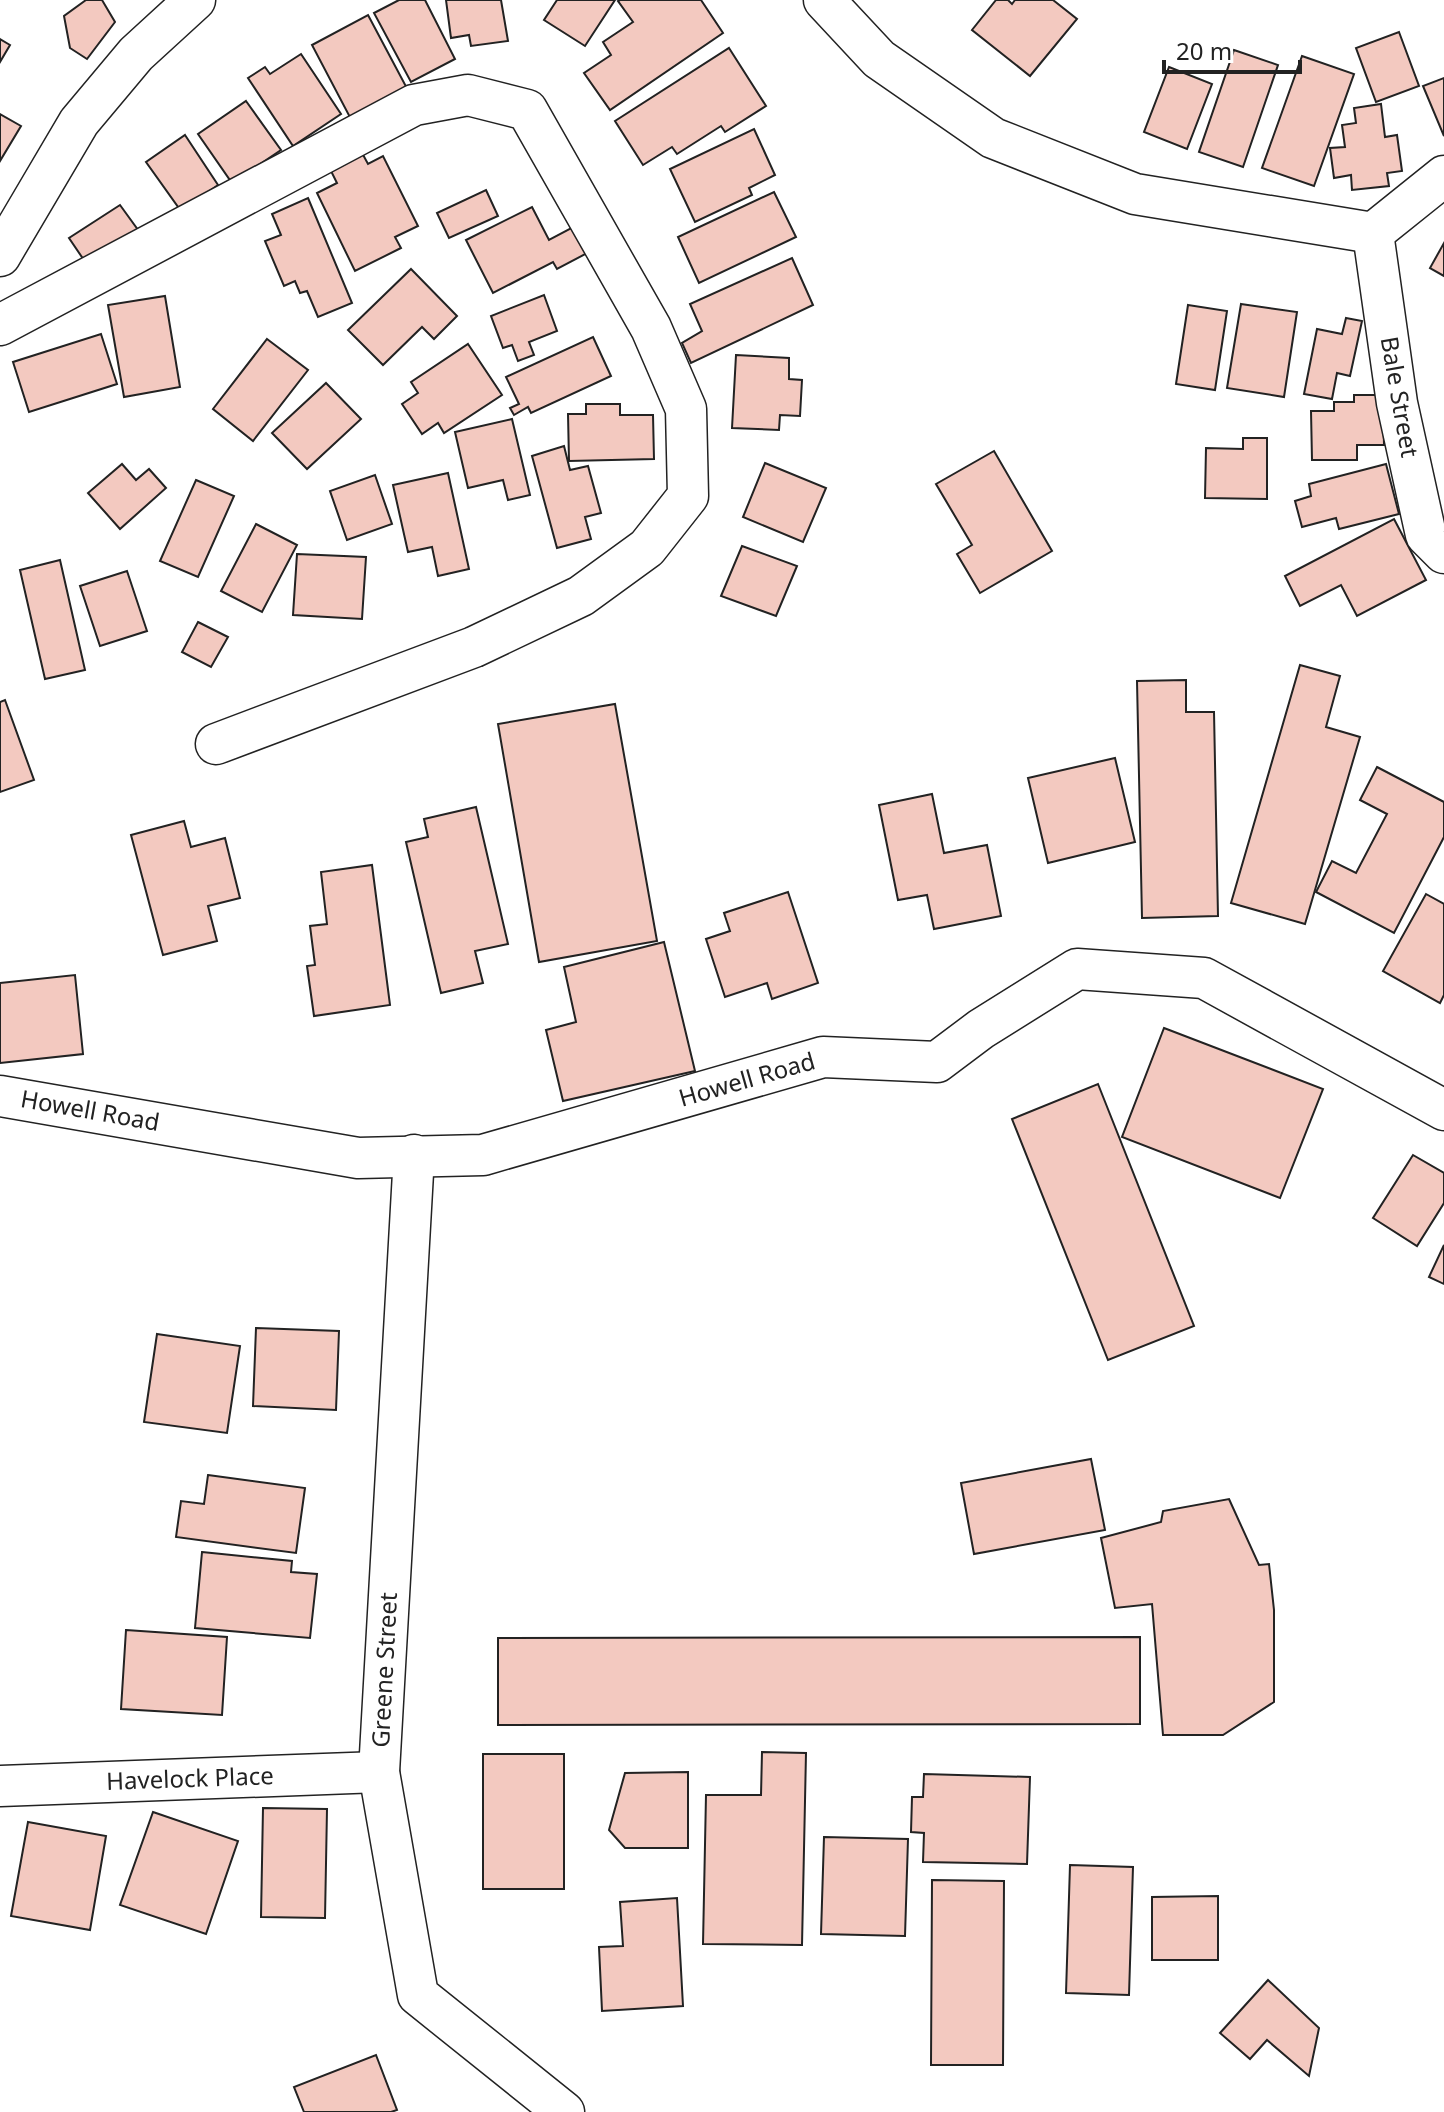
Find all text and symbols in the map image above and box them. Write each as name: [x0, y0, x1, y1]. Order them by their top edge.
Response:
scale bar: [1164, 24, 1300, 74]
text: 20 m: [1176, 34, 1232, 67]
street label: Bale Street: [1374, 334, 1427, 460]
street label: Howell Road: [674, 1043, 819, 1114]
street label: Howell Road: [18, 1081, 162, 1138]
street label: Greene Street: [363, 1591, 404, 1748]
street label: Havelock Place: [106, 1758, 274, 1797]

